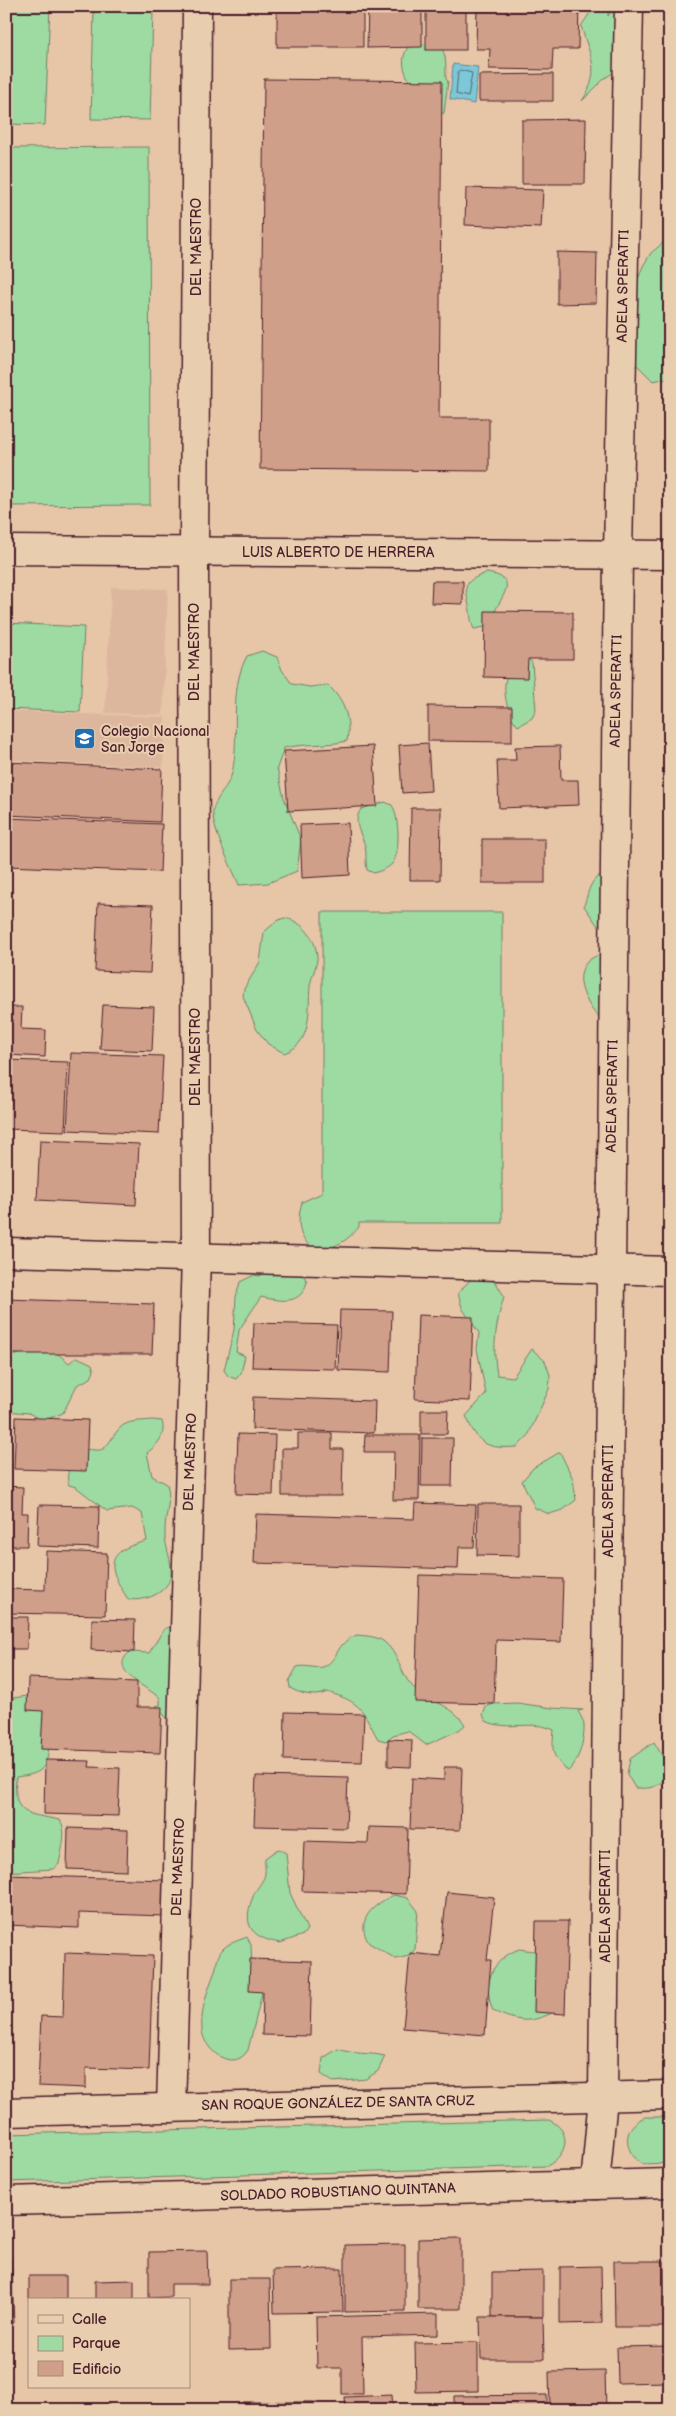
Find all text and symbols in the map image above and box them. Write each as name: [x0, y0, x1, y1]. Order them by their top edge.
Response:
street label: DEL MAESTRO: [188, 197, 205, 296]
street label: ADELA SPERATTI: [614, 229, 632, 343]
street label: LUIS ALBERTO DE HERRERA: [242, 544, 435, 561]
street label: DEL MAESTRO: [186, 602, 203, 701]
street label: ADELA SPERATTI: [607, 634, 625, 748]
place label: Colegio Nacional San Jorge: [101, 723, 209, 756]
school or university icon: Colegio Nacional San Jorge: [73, 727, 97, 751]
street label: DEL MAESTRO: [187, 1007, 204, 1106]
street label: ADELA SPERATTI: [603, 1039, 621, 1153]
street label: DEL MAESTRO: [180, 1412, 200, 1511]
street label: ADELA SPERATTI: [600, 1445, 617, 1557]
street label: DEL MAESTRO: [168, 1817, 188, 1916]
street label: ADELA SPERATTI: [597, 1850, 614, 1962]
street label: SAN ROQUE GONZÁLEZ DE SANTA CRUZ: [201, 2091, 475, 2114]
street label: SOLDADO ROBUSTIANO QUINTANA: [220, 2179, 456, 2205]
legend: [28, 2298, 190, 2388]
text: Calle: [72, 2310, 107, 2329]
text: Parque: [72, 2334, 121, 2353]
text: Edificio: [72, 2360, 121, 2379]

